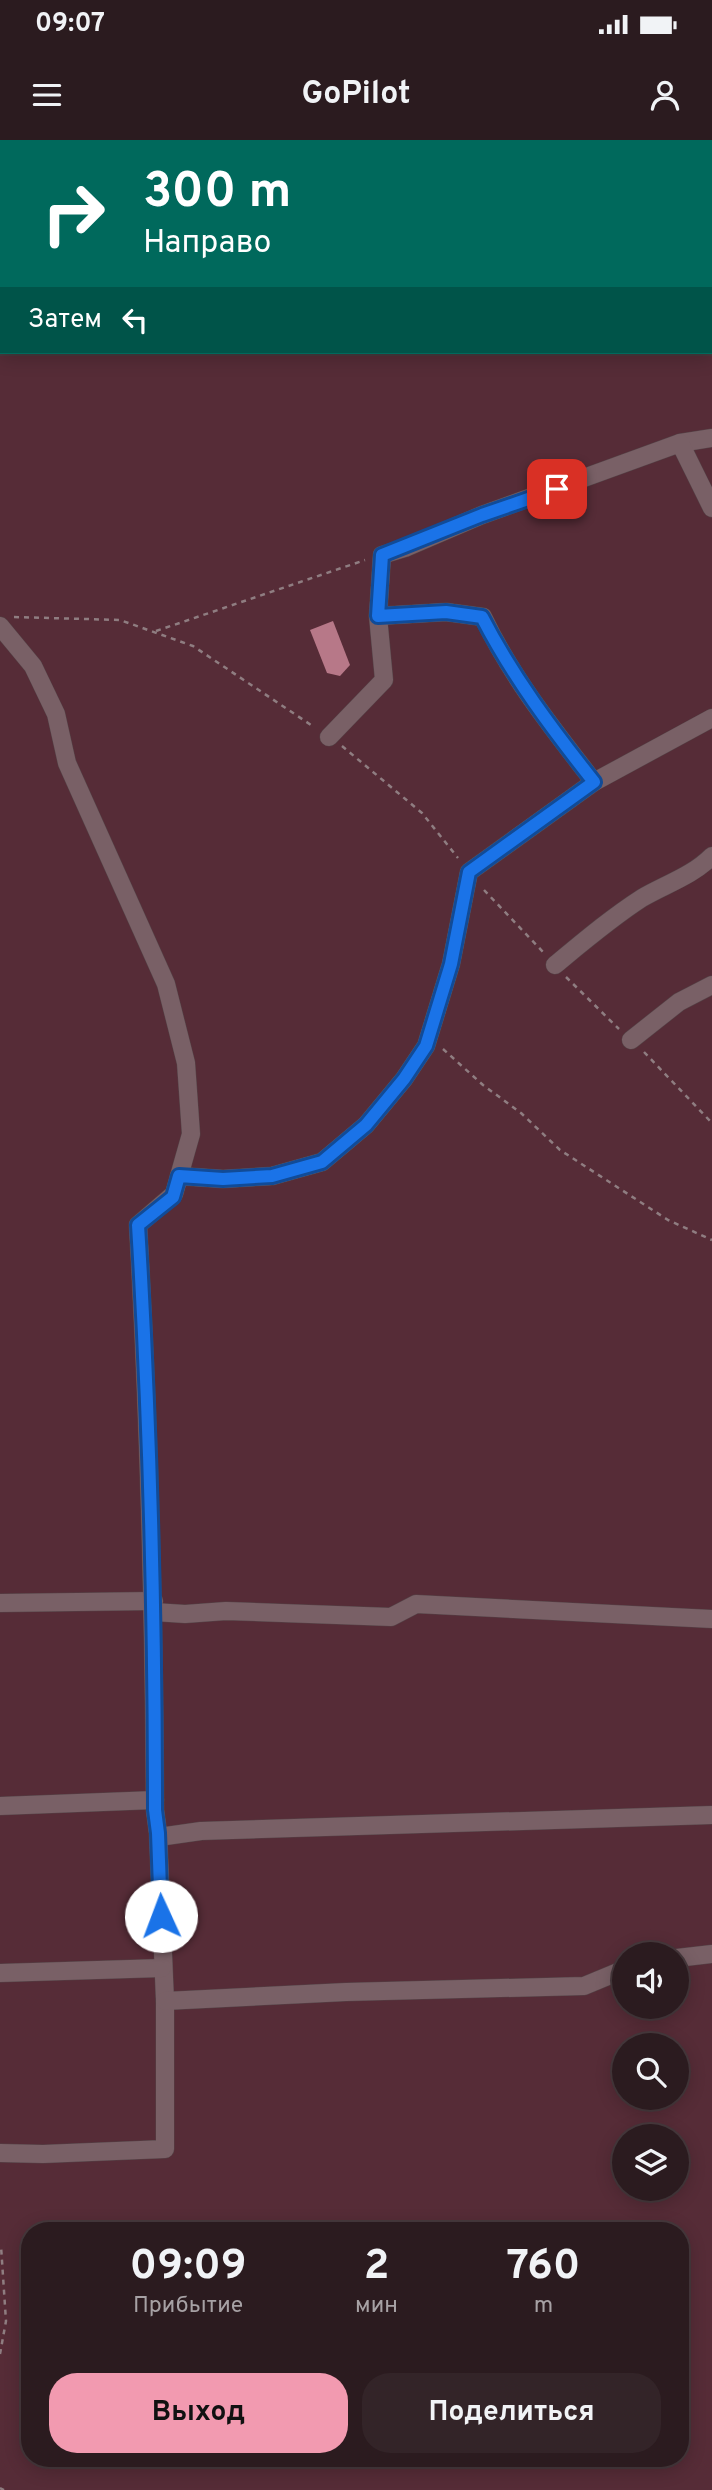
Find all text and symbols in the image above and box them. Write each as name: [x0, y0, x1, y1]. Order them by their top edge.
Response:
text: 09:07: [35, 8, 105, 41]
text: GoPilot: [301, 75, 411, 115]
icon: menu: [28, 76, 66, 114]
icon: person: [646, 76, 684, 114]
text: 300 m: [143, 163, 291, 225]
icon: right: [28, 168, 119, 259]
text: Направо: [143, 224, 271, 264]
icon: left: [116, 301, 154, 339]
text: Затем: [28, 304, 102, 337]
pin: [527, 459, 587, 519]
icon: arrive: [538, 470, 576, 508]
position arrow: [124, 1879, 198, 1953]
map controls: [612, 1942, 689, 2201]
button: sound: [612, 1942, 689, 2019]
button: search: [612, 2033, 689, 2110]
button: layers: [612, 2124, 689, 2201]
text: 09:09: [130, 2241, 247, 2294]
text: 2: [364, 2241, 389, 2294]
text: 760: [507, 2241, 580, 2294]
text: Прибытие: [133, 2292, 243, 2321]
text: мин: [355, 2292, 398, 2321]
text: m: [534, 2292, 553, 2321]
button: Выход: [49, 2373, 348, 2453]
button: Поделиться: [362, 2373, 661, 2453]

